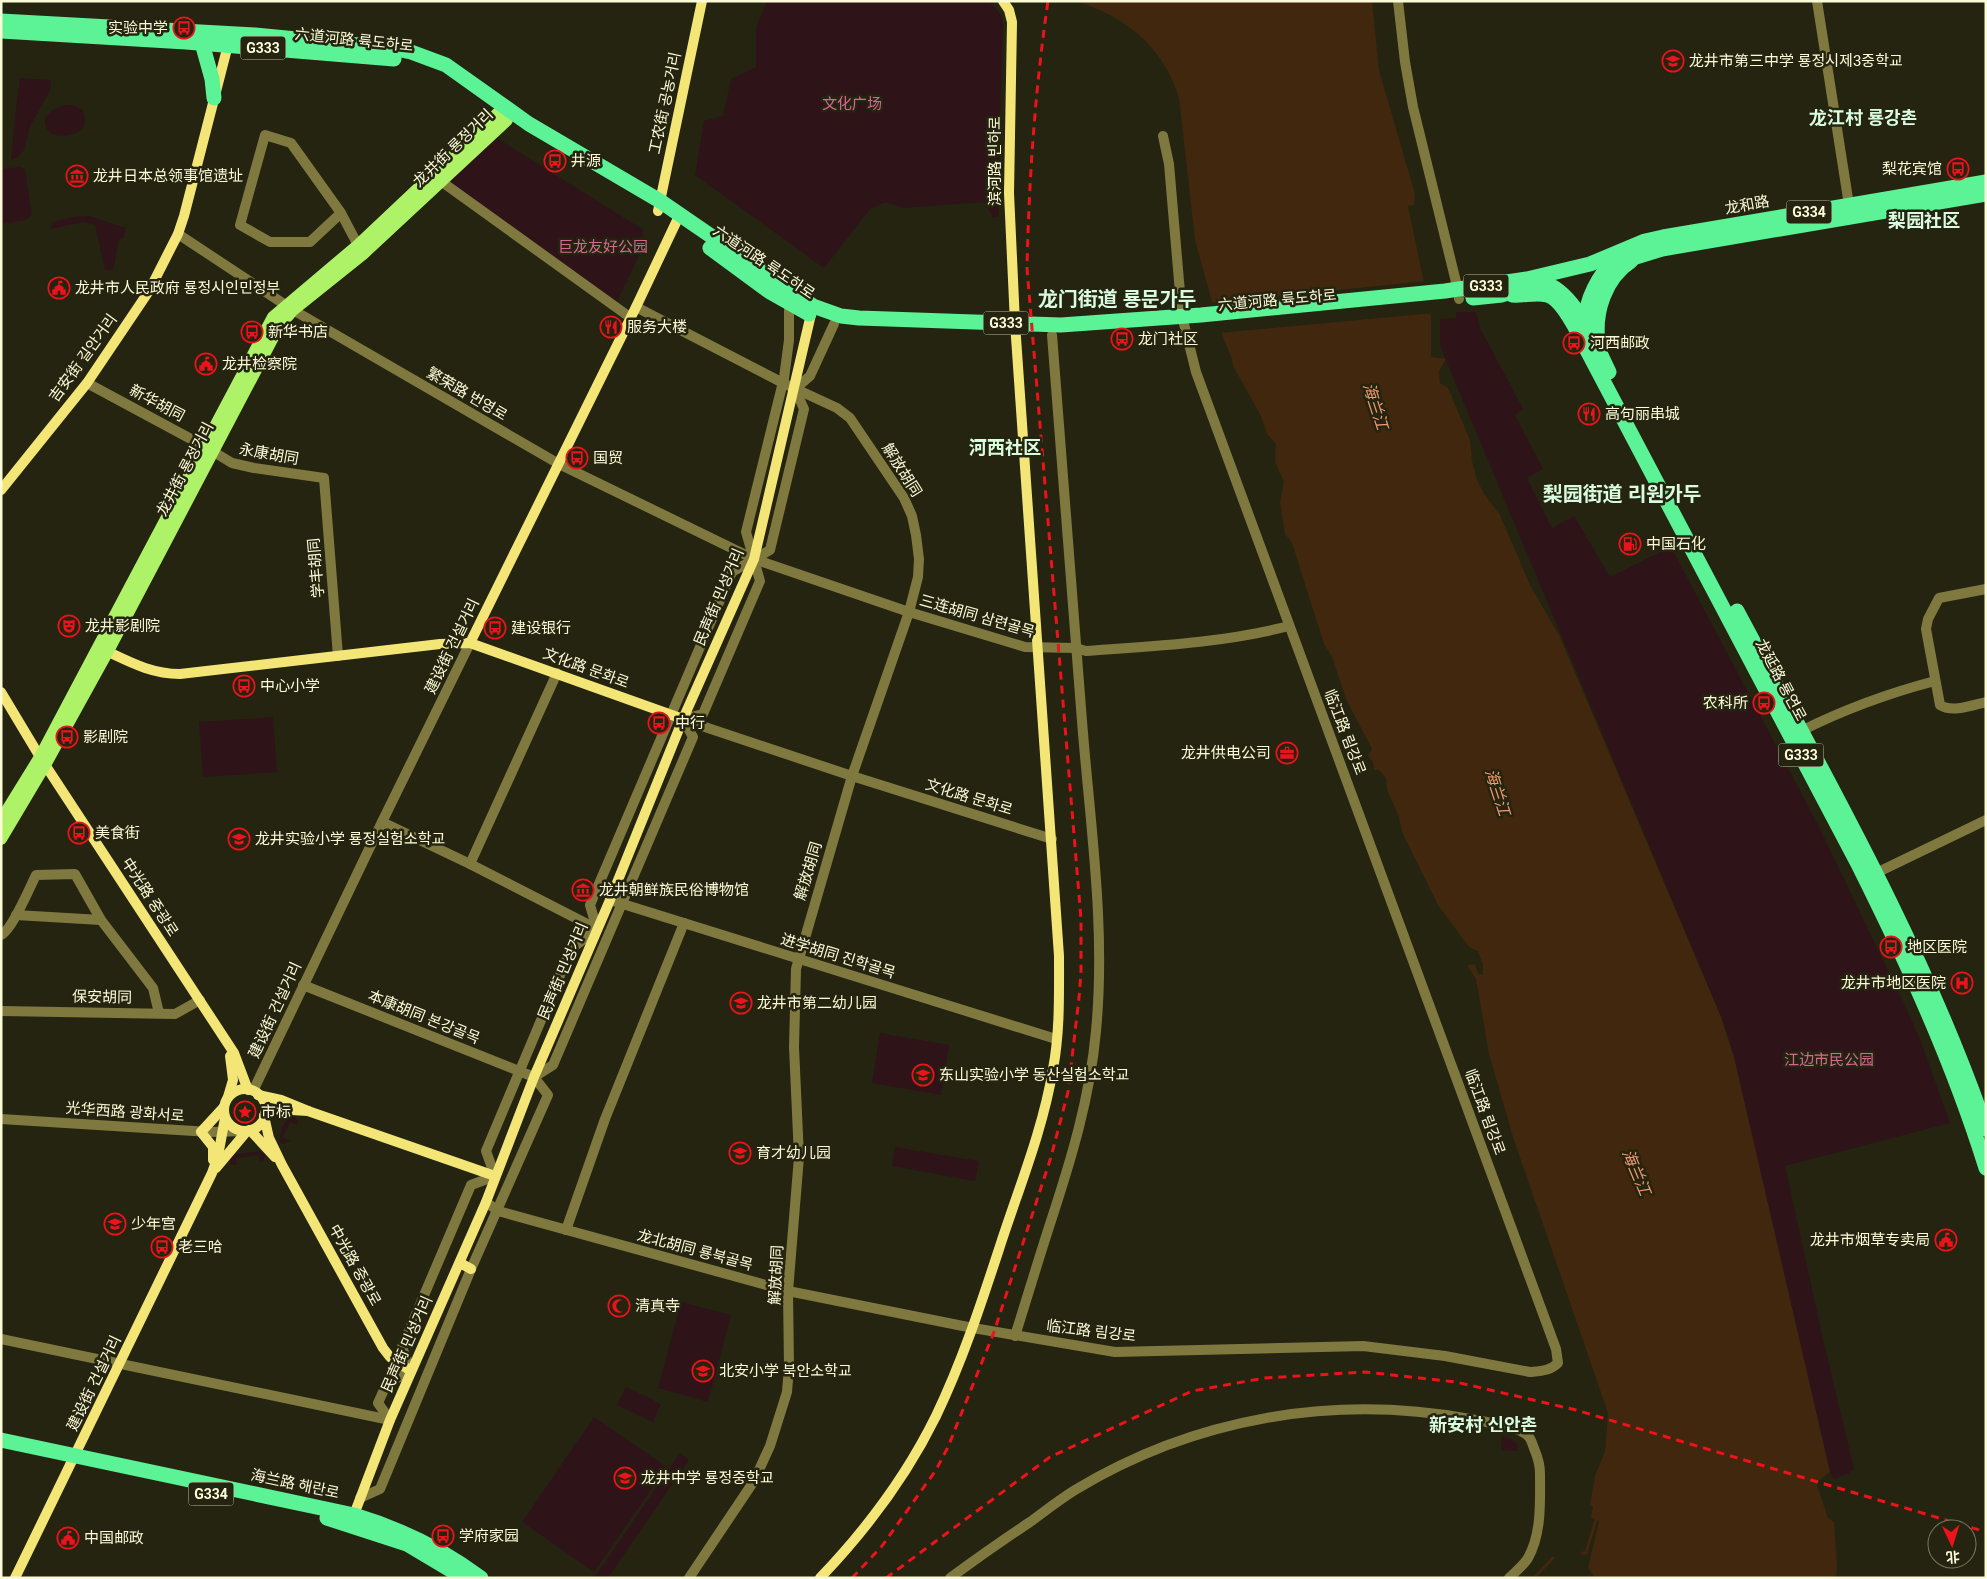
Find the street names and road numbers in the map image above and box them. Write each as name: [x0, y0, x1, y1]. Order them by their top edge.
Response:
street label: 六道河路 륙도하로: [294, 25, 414, 55]
road number: G333: [240, 36, 286, 59]
street label: 工农街 공농거리: [645, 50, 685, 156]
street label: 龙井街 룡정거리: [409, 105, 497, 191]
street label: 滨河路 빈하로: [986, 116, 1004, 206]
street label: 龙和路: [1723, 192, 1771, 218]
road number: G334: [1786, 200, 1832, 223]
street label: 六道河路 륙도하로: [710, 221, 818, 303]
road number: G333: [1464, 274, 1508, 298]
street label: 六道河路 륙도하로: [1217, 286, 1337, 314]
street label: 吉安街 길안거리: [45, 311, 121, 405]
road number: G333: [984, 312, 1028, 334]
street label: 繁荣路 번영로: [423, 364, 511, 424]
street label: 新华胡同: [126, 381, 188, 425]
street label: 龙井街 룡정거리: [153, 419, 217, 519]
street label: 永康胡同: [238, 440, 300, 468]
street label: 解放胡同: [878, 440, 926, 500]
street label: 学丰胡同: [304, 537, 328, 599]
street label: 民声街 민성거리: [690, 546, 748, 648]
street label: 三连胡同 삼련골목: [917, 591, 1037, 641]
street label: 建设街 건설거리: [421, 595, 483, 697]
street label: 龙延路 룡연로: [1752, 636, 1810, 724]
street label: 文化路 문화로: [541, 644, 631, 692]
street label: 临江路 림강로: [1320, 687, 1370, 777]
road number: G333: [1778, 744, 1824, 766]
street label: 文化路 문화로: [923, 775, 1015, 819]
street label: 解放胡同: [791, 840, 825, 902]
street label: 中光路 중광로: [118, 854, 182, 940]
street label: 民声街 민성거리: [534, 920, 592, 1022]
street label: 进学胡同 진학골목: [779, 930, 897, 982]
street label: 建设街 건설거리: [245, 959, 305, 1061]
street label: 本康胡同 본강골목: [365, 986, 483, 1048]
street label: 保安胡同: [72, 987, 132, 1007]
street label: 临江路 림강로: [1461, 1067, 1509, 1157]
street label: 光华西路 광화서로: [65, 1099, 185, 1125]
street label: 中光路 중광로: [325, 1221, 385, 1309]
street label: 龙北胡同 룡북골목: [635, 1226, 755, 1274]
street label: 解放胡同: [765, 1245, 787, 1305]
street label: 民声街 민성거리: [378, 1293, 436, 1395]
street label: 临江路 림강로: [1045, 1317, 1137, 1345]
street label: 建设街 건설거리: [63, 1332, 125, 1434]
street label: 海兰路 해란로: [249, 1466, 341, 1502]
road number: G334: [188, 1482, 234, 1506]

